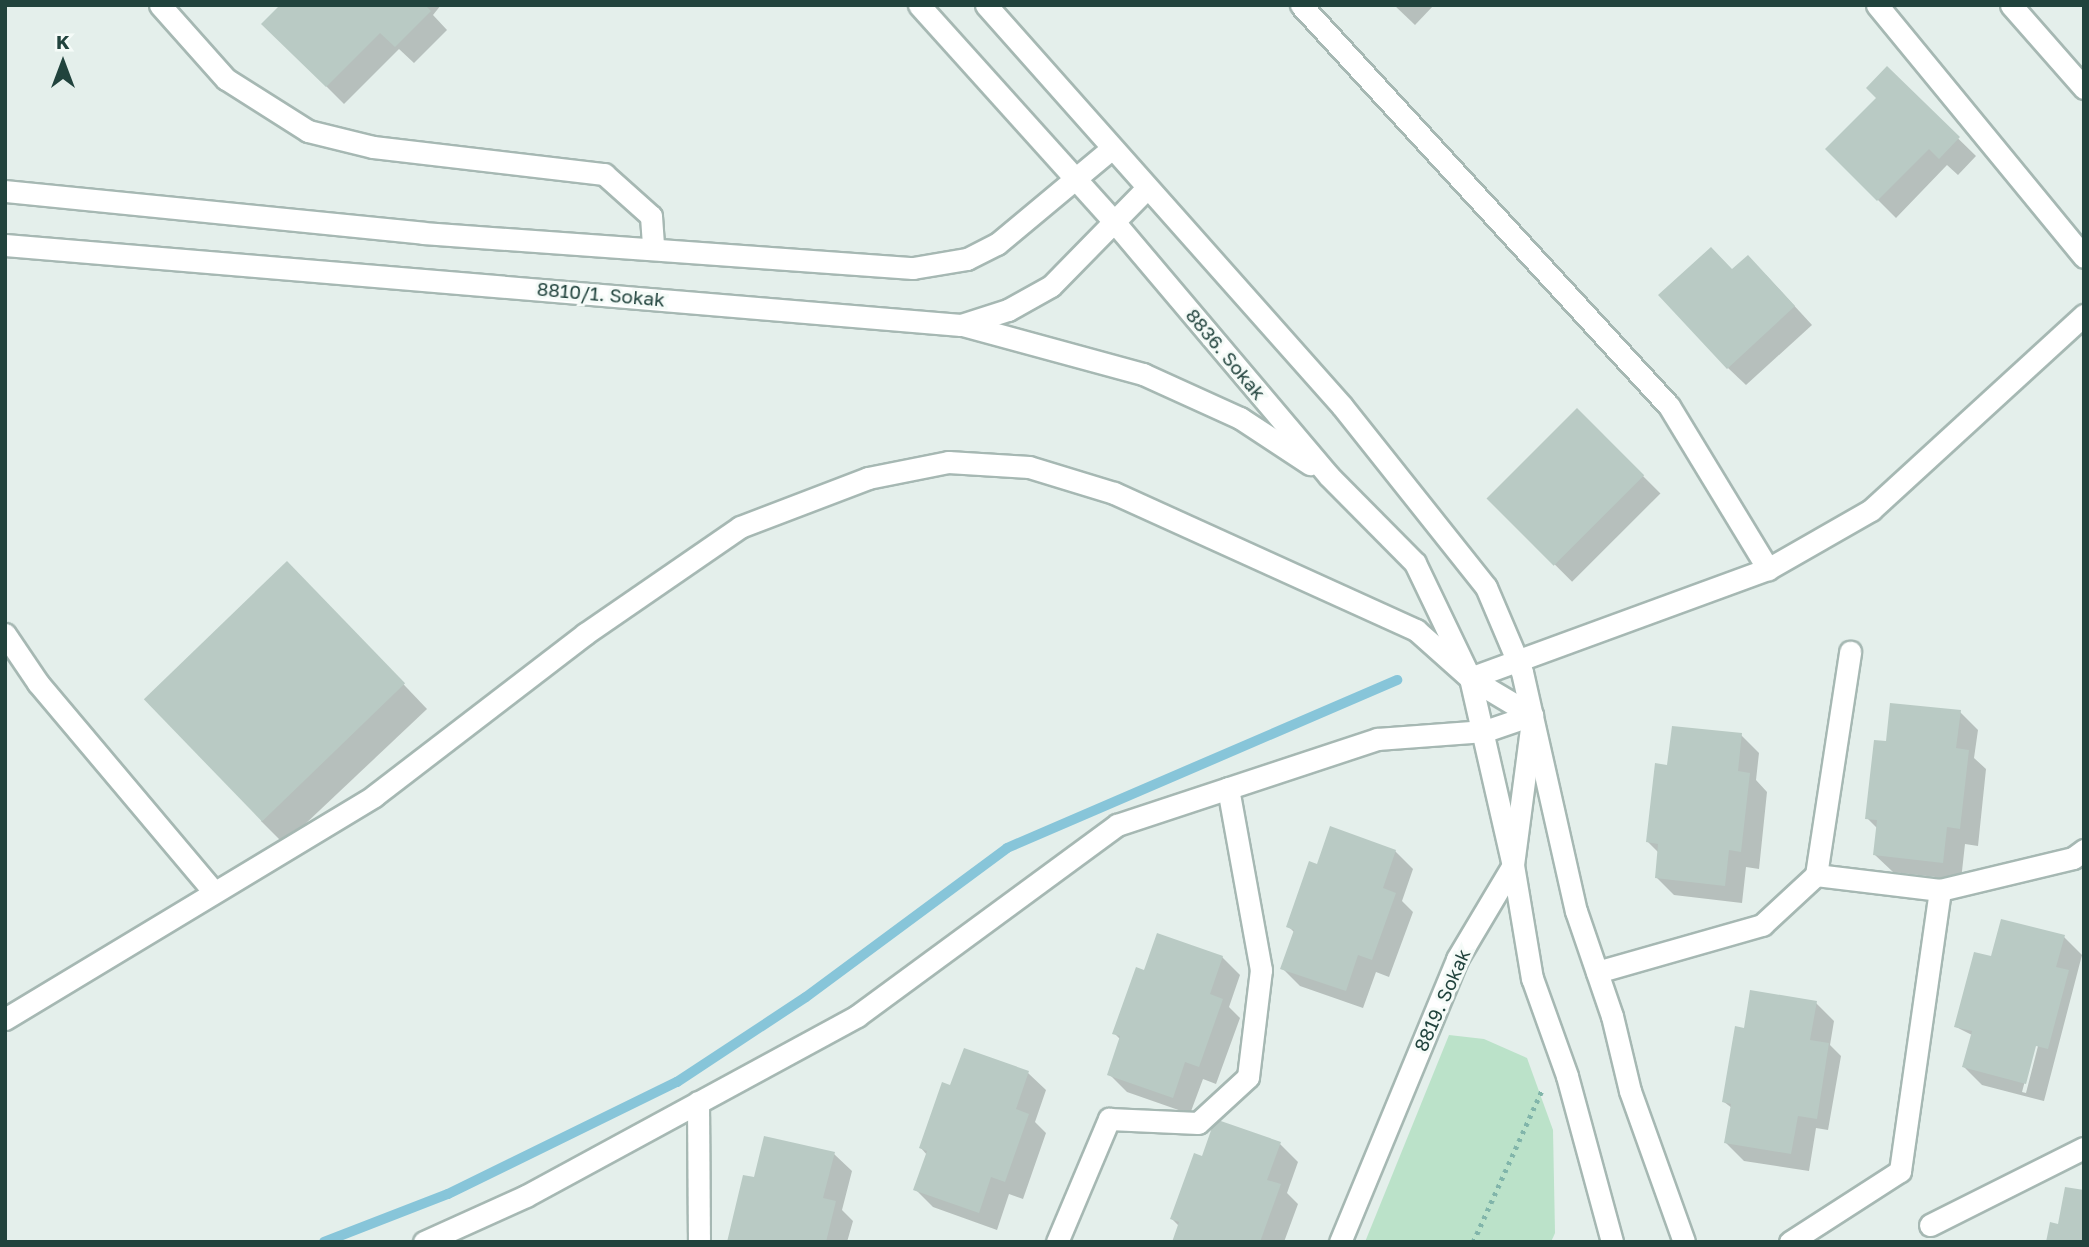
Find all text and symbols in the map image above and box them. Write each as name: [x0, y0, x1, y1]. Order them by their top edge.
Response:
north arrow: [28, 28, 98, 98]
text: K: [56, 30, 70, 53]
street label: 8810/1. Sokak: [536, 277, 666, 311]
street label: 8836. Sokak: [1181, 304, 1271, 404]
street label: 8819. Sokak: [1409, 945, 1475, 1055]

